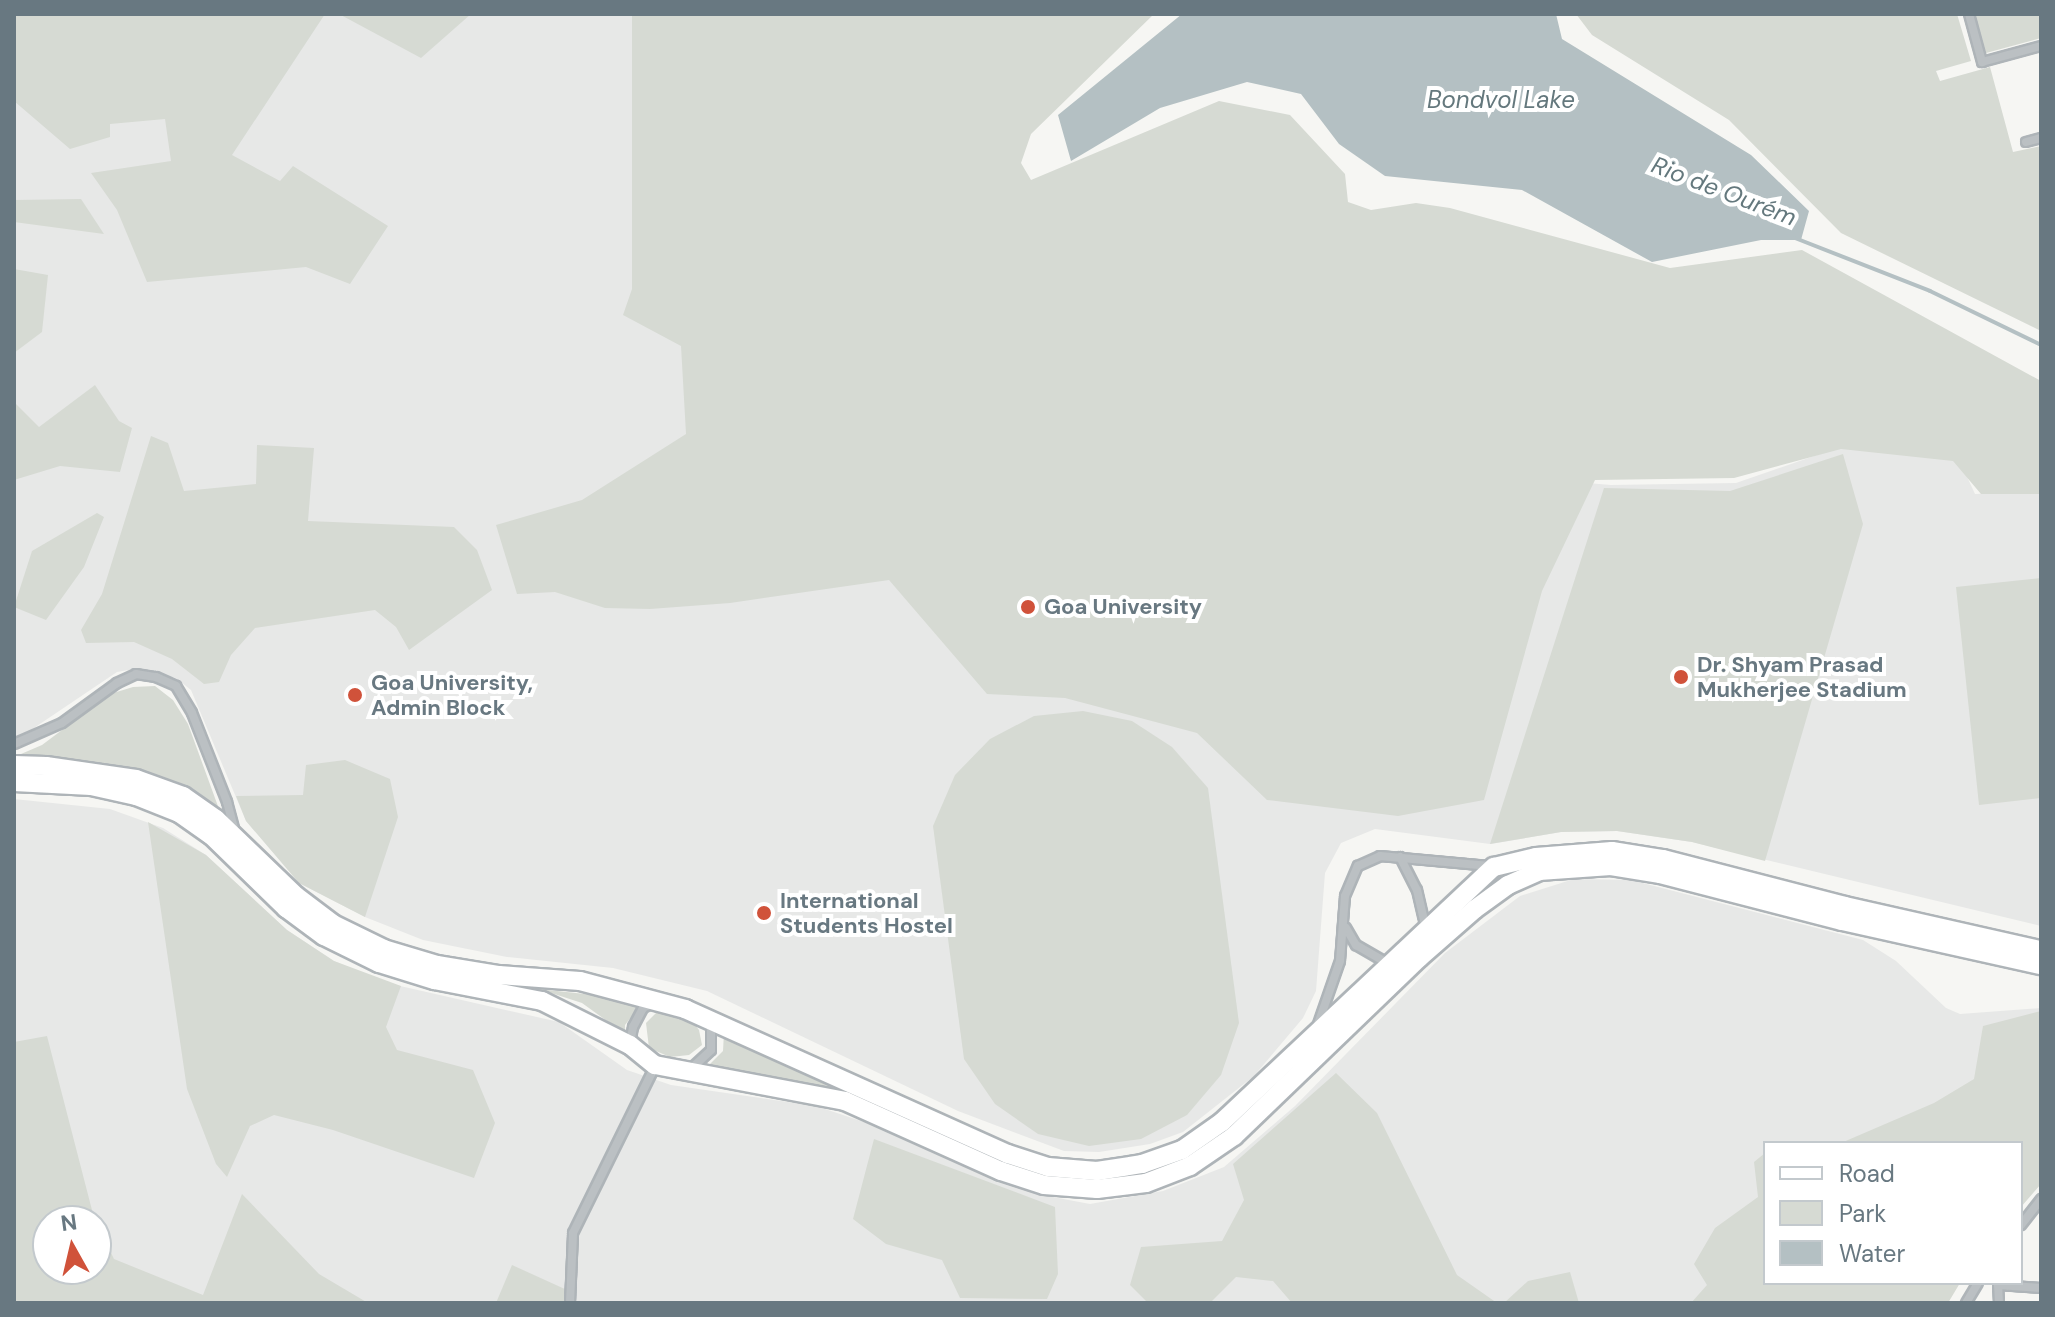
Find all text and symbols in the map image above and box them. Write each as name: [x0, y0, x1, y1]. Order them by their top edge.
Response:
water label: Bondvol Lake: [1427, 86, 1575, 114]
water label: Rio de Ourém: [1648, 150, 1800, 232]
place label: Goa University: [1044, 594, 1202, 620]
marker: Goa University: [1019, 598, 1037, 616]
place label: Dr. Shyam Prasad Mukherjee Stadium: [1697, 651, 1907, 702]
marker: Dr. Shyam Prasad Mukherjee Stadium: [1672, 668, 1690, 686]
place label: Goa University, Admin Block: [371, 669, 533, 720]
marker: Goa University, Admin Block: [346, 686, 364, 704]
place label: International Students Hostel: [780, 887, 953, 938]
marker: International Students Hostel: [755, 904, 773, 922]
legend: [1763, 1141, 2023, 1285]
text: Road: [1839, 1158, 1895, 1189]
text: Park: [1839, 1198, 1886, 1229]
north arrow: [32, 1205, 112, 1285]
text: N: [59, 1207, 79, 1238]
text: Water: [1839, 1238, 1905, 1269]

